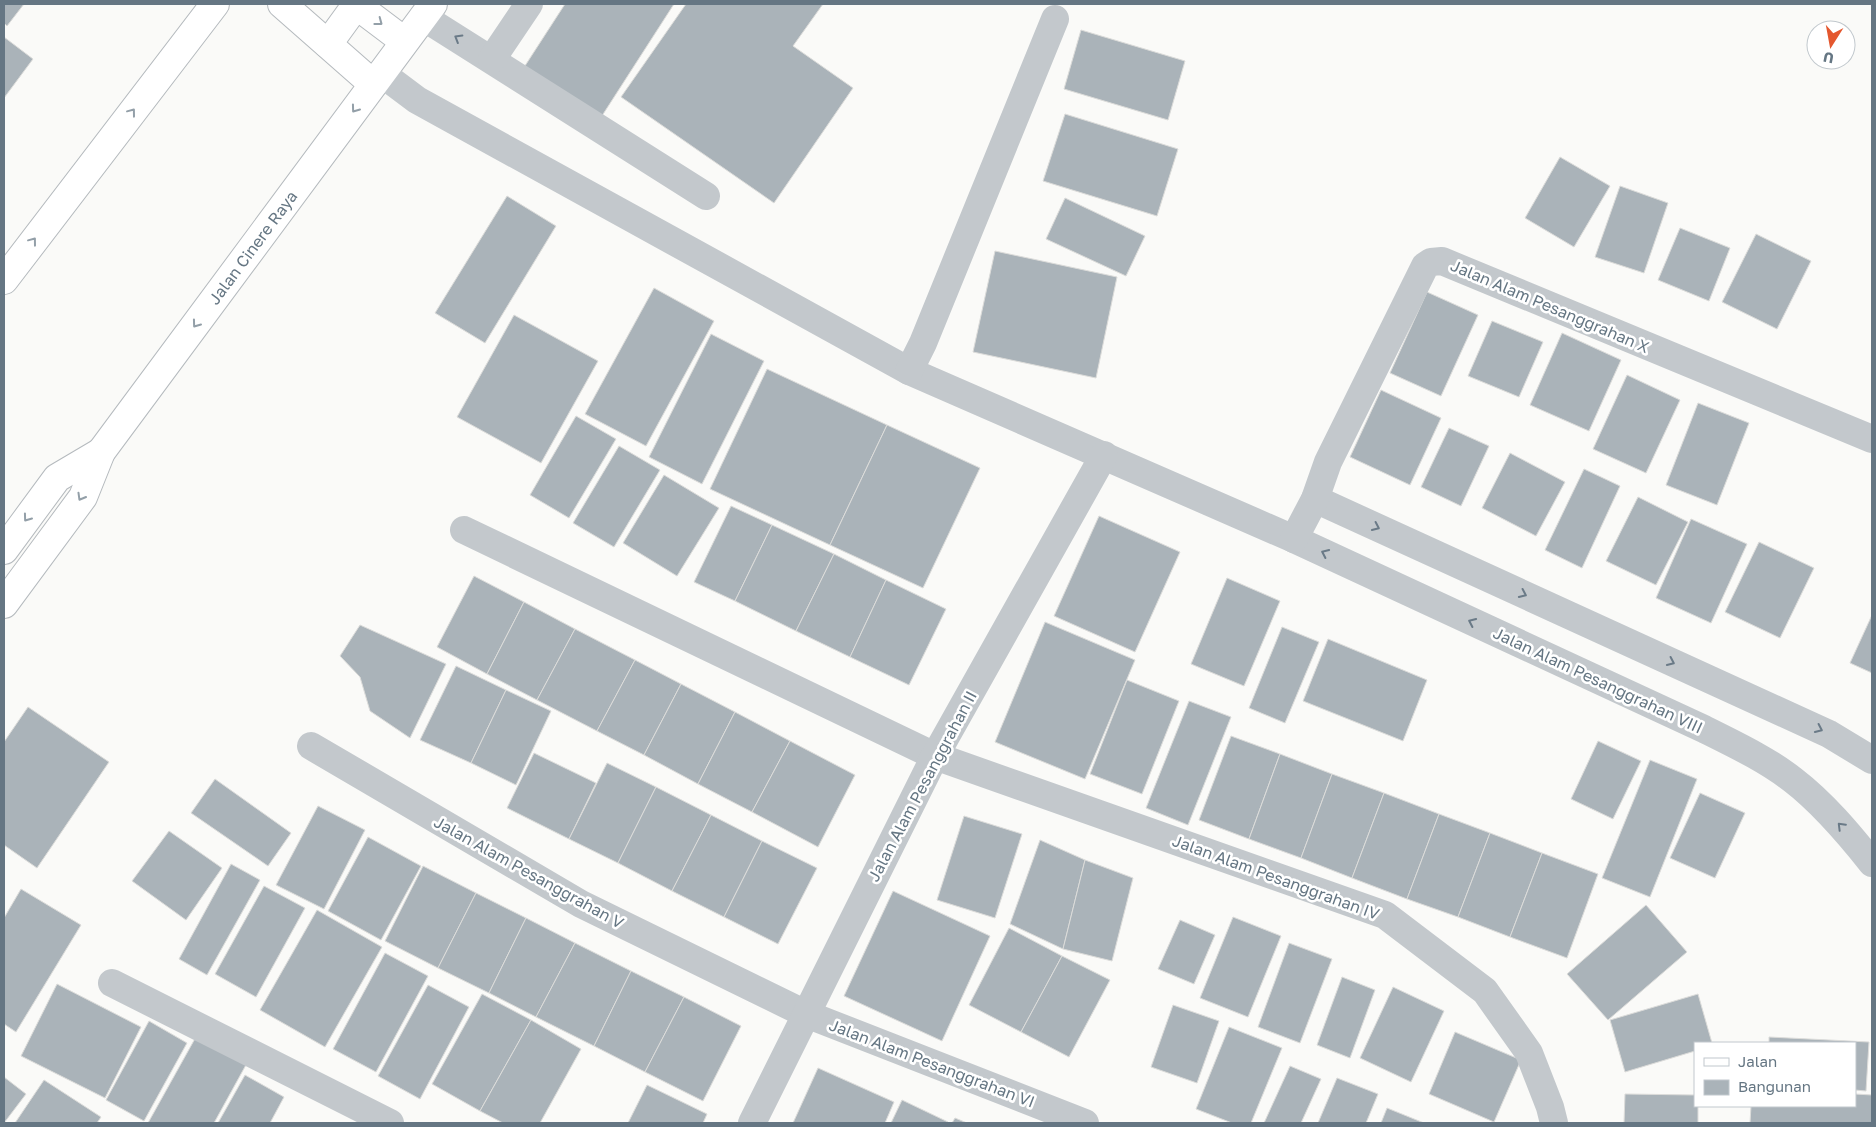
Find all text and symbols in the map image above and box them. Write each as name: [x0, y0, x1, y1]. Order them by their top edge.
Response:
one-way arrow: [373, 17, 382, 25]
north arrow: [1806, 20, 1856, 70]
one-way arrow: [454, 34, 463, 44]
text: U: [1822, 49, 1835, 68]
one-way arrow: [352, 103, 360, 112]
one-way arrow: [126, 108, 135, 118]
street label: Jalan Cinere Raya: [204, 187, 301, 308]
one-way arrow: [28, 238, 36, 247]
street label: Jalan Alam Pesanggrahan X: [1448, 255, 1653, 357]
one-way arrow: [193, 318, 201, 327]
one-way arrow: [78, 491, 88, 500]
one-way arrow: [24, 512, 33, 522]
one-way arrow: [1371, 520, 1380, 531]
one-way arrow: [1321, 550, 1330, 560]
one-way arrow: [1518, 588, 1527, 599]
one-way arrow: [1468, 617, 1477, 628]
street label: Jalan Alam Pesanggrahan VIII: [1490, 623, 1706, 737]
one-way arrow: [1666, 655, 1675, 666]
street label: Jalan Alam Pesanggrahan II: [863, 687, 981, 885]
one-way arrow: [1814, 723, 1823, 734]
street label: Jalan Alam Pesanggrahan V: [431, 811, 628, 933]
one-way arrow: [1838, 823, 1847, 832]
street label: Jalan Alam Pesanggrahan IV: [1170, 830, 1383, 924]
street label: Jalan Alam Pesanggrahan VI: [826, 1014, 1038, 1112]
legend: [1694, 1042, 1856, 1107]
text: Jalan: [1738, 1052, 1777, 1070]
text: Bangunan: [1738, 1077, 1811, 1095]

